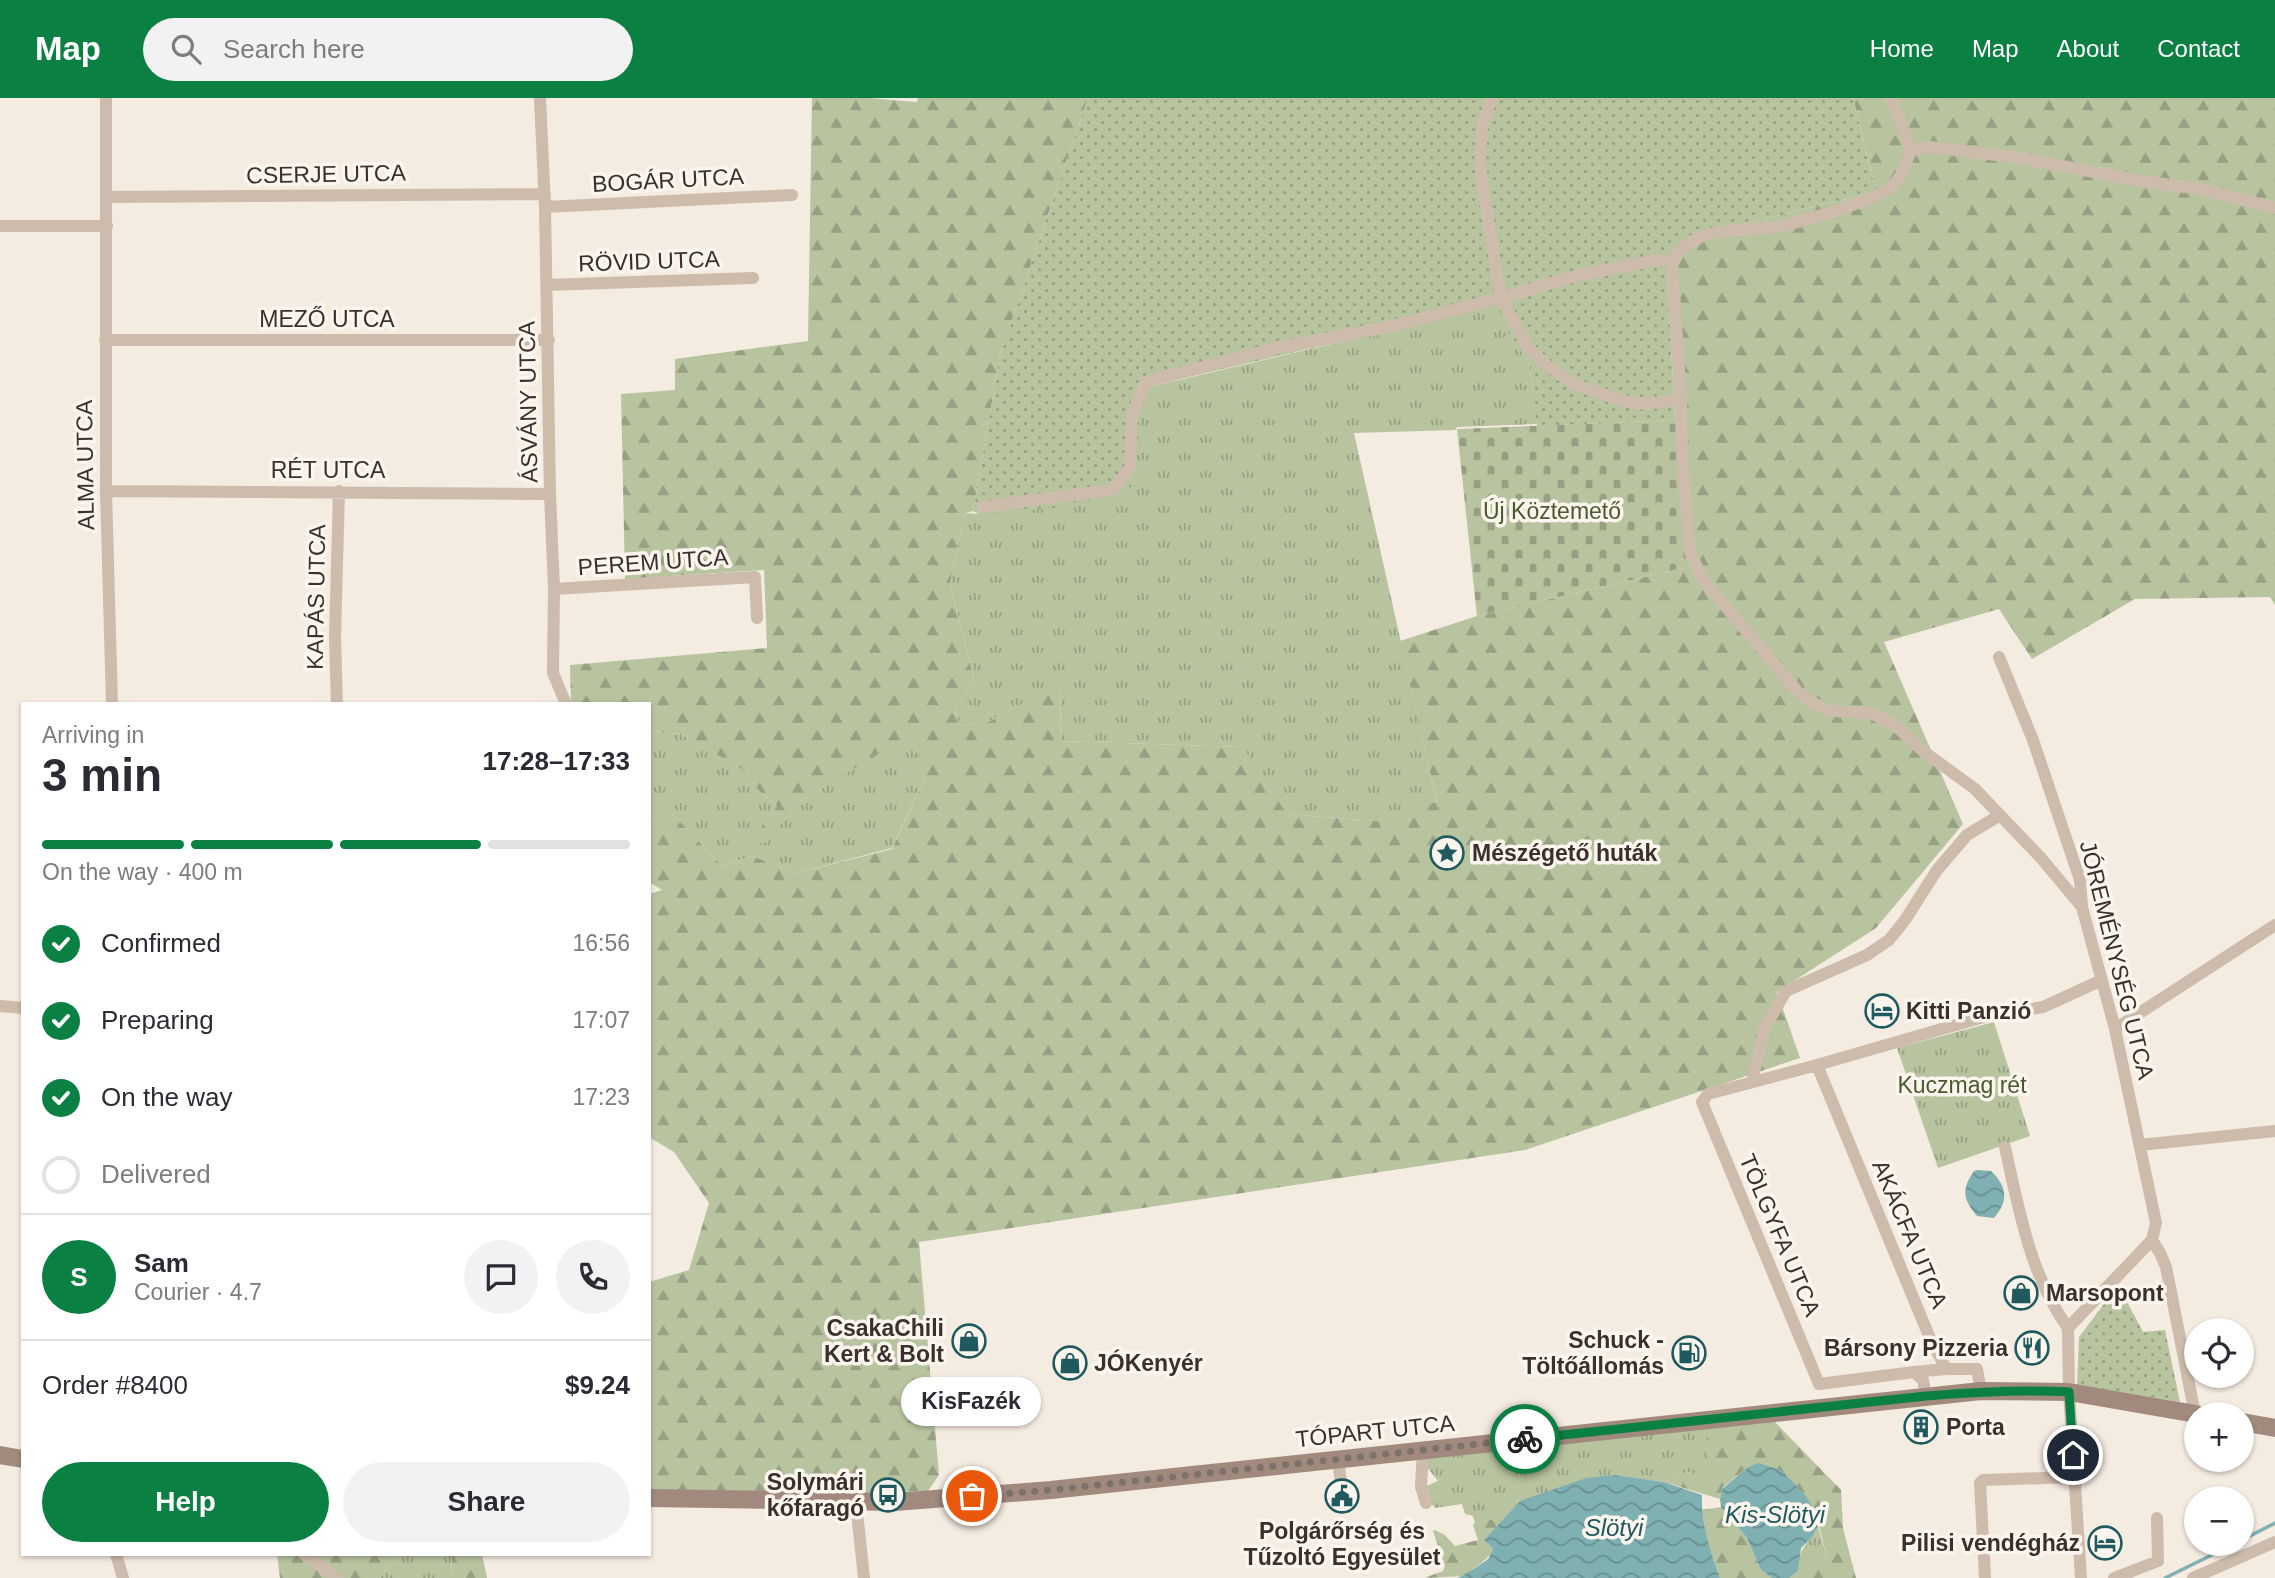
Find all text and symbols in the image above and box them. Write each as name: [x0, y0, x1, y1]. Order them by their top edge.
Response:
search box: [143, 18, 633, 81]
text: Map: [35, 30, 101, 67]
icon: search: [167, 30, 205, 68]
text: Search here: [223, 34, 365, 64]
text: Home: [1870, 35, 1934, 62]
text: Map: [1972, 35, 2019, 62]
text: About: [2057, 35, 2119, 62]
text: Contact: [2157, 35, 2240, 62]
street label: CSERJE UTCA: [246, 160, 407, 188]
street label: BOGÁR UTCA: [591, 163, 745, 197]
street label: RÖVID UTCA: [578, 246, 721, 276]
street label: MEZŐ UTCA: [259, 306, 395, 332]
street label: ÁSVÁNY UTCA: [514, 320, 542, 483]
street label: ALMA UTCA: [71, 399, 99, 530]
street label: RÉT UTCA: [271, 457, 386, 483]
park label: Új Köztemető: [1483, 498, 1621, 524]
street label: KAPÁS UTCA: [302, 523, 330, 670]
street label: PEREM UTCA: [577, 544, 730, 580]
text: Arriving in: [42, 722, 144, 748]
text: 17:28–17:33: [483, 746, 630, 776]
text: 3 min: [42, 749, 162, 801]
place icon: Mészégető huták: [1428, 834, 1466, 872]
street label: JÓREMÉNYSÉG UTCA: [2075, 838, 2159, 1083]
place label: Mészégető huták: [1472, 840, 1658, 866]
text: On the way · 400 m: [42, 859, 243, 885]
icon: check: [42, 925, 80, 963]
text: Confirmed: [101, 928, 221, 958]
text: 16:56: [572, 930, 630, 956]
hotel icon: Kitti Panzió: [1863, 992, 1901, 1030]
place label: Kitti Panzió: [1906, 998, 2031, 1024]
icon: check: [42, 1002, 80, 1040]
text: Preparing: [101, 1005, 214, 1035]
text: 17:07: [572, 1007, 630, 1033]
park label: Kuczmag rét: [1897, 1072, 2027, 1098]
icon: check: [42, 1079, 80, 1117]
text: On the way: [101, 1082, 233, 1112]
text: 17:23: [572, 1084, 630, 1110]
street label: TÖLGYFA UTCA: [1734, 1150, 1826, 1321]
street label: AKÁCFA UTCA: [1867, 1156, 1953, 1313]
text: Delivered: [101, 1159, 211, 1189]
button: chat: [464, 1240, 538, 1314]
button: phone: [556, 1240, 630, 1314]
text: Sam: [134, 1248, 189, 1278]
text: S: [70, 1262, 88, 1292]
shop icon: Marsopont: [2002, 1274, 2040, 1312]
text: Courier · 4.7: [134, 1279, 262, 1305]
place label: Marsopont: [2046, 1280, 2164, 1306]
place label: CsakaChili Kert & Bolt: [824, 1315, 944, 1367]
map controls: [2184, 1318, 2254, 1556]
button: locate: [2184, 1318, 2254, 1388]
shop icon: CsakaChili Kert & Bolt: [950, 1322, 988, 1360]
place label: Schuck - Töltőállomás: [1522, 1327, 1664, 1379]
restaurant icon: Bársony Pizzeria: [2013, 1329, 2051, 1367]
fuel station icon: Schuck - Töltőállomás: [1670, 1334, 1708, 1372]
place label: Bársony Pizzeria: [1824, 1335, 2008, 1361]
shop icon: JÓKenyér: [1051, 1344, 1089, 1382]
place label: JÓKenyér: [1094, 1349, 1203, 1376]
text: Order #8400: [42, 1370, 188, 1400]
text: $9.24: [565, 1370, 630, 1400]
callout: KisFazék: [902, 1377, 1042, 1426]
text: KisFazék: [921, 1388, 1021, 1414]
button: +: [2184, 1402, 2254, 1472]
courier: [1490, 1404, 1560, 1474]
building icon: Porta: [1902, 1408, 1940, 1446]
street label: TÓPART UTCA: [1294, 1410, 1456, 1452]
place label: Porta: [1946, 1414, 2005, 1440]
icon: bike: [1506, 1420, 1544, 1458]
pin: [2043, 1425, 2103, 1485]
icon: home: [2054, 1436, 2092, 1474]
button: Help: [42, 1462, 329, 1542]
button: Share: [343, 1462, 630, 1542]
pin: [942, 1466, 1002, 1526]
place label: Solymári kőfaragó: [767, 1469, 864, 1521]
bus stop icon: Solymári kőfaragó: [869, 1476, 907, 1514]
icon: bag: [953, 1477, 991, 1515]
public building icon: Polgárőrség és Tűzoltó Egyesület: [1323, 1477, 1361, 1515]
button: −: [2184, 1486, 2254, 1556]
water label: Kis-Slötyi: [1725, 1501, 1826, 1528]
water label: Slötyi: [1585, 1514, 1644, 1541]
place label: Polgárőrség és Tűzoltó Egyesület: [1244, 1518, 1441, 1570]
hotel icon: Pilisi vendégház: [2086, 1524, 2124, 1562]
place label: Pilisi vendégház: [1901, 1530, 2080, 1556]

